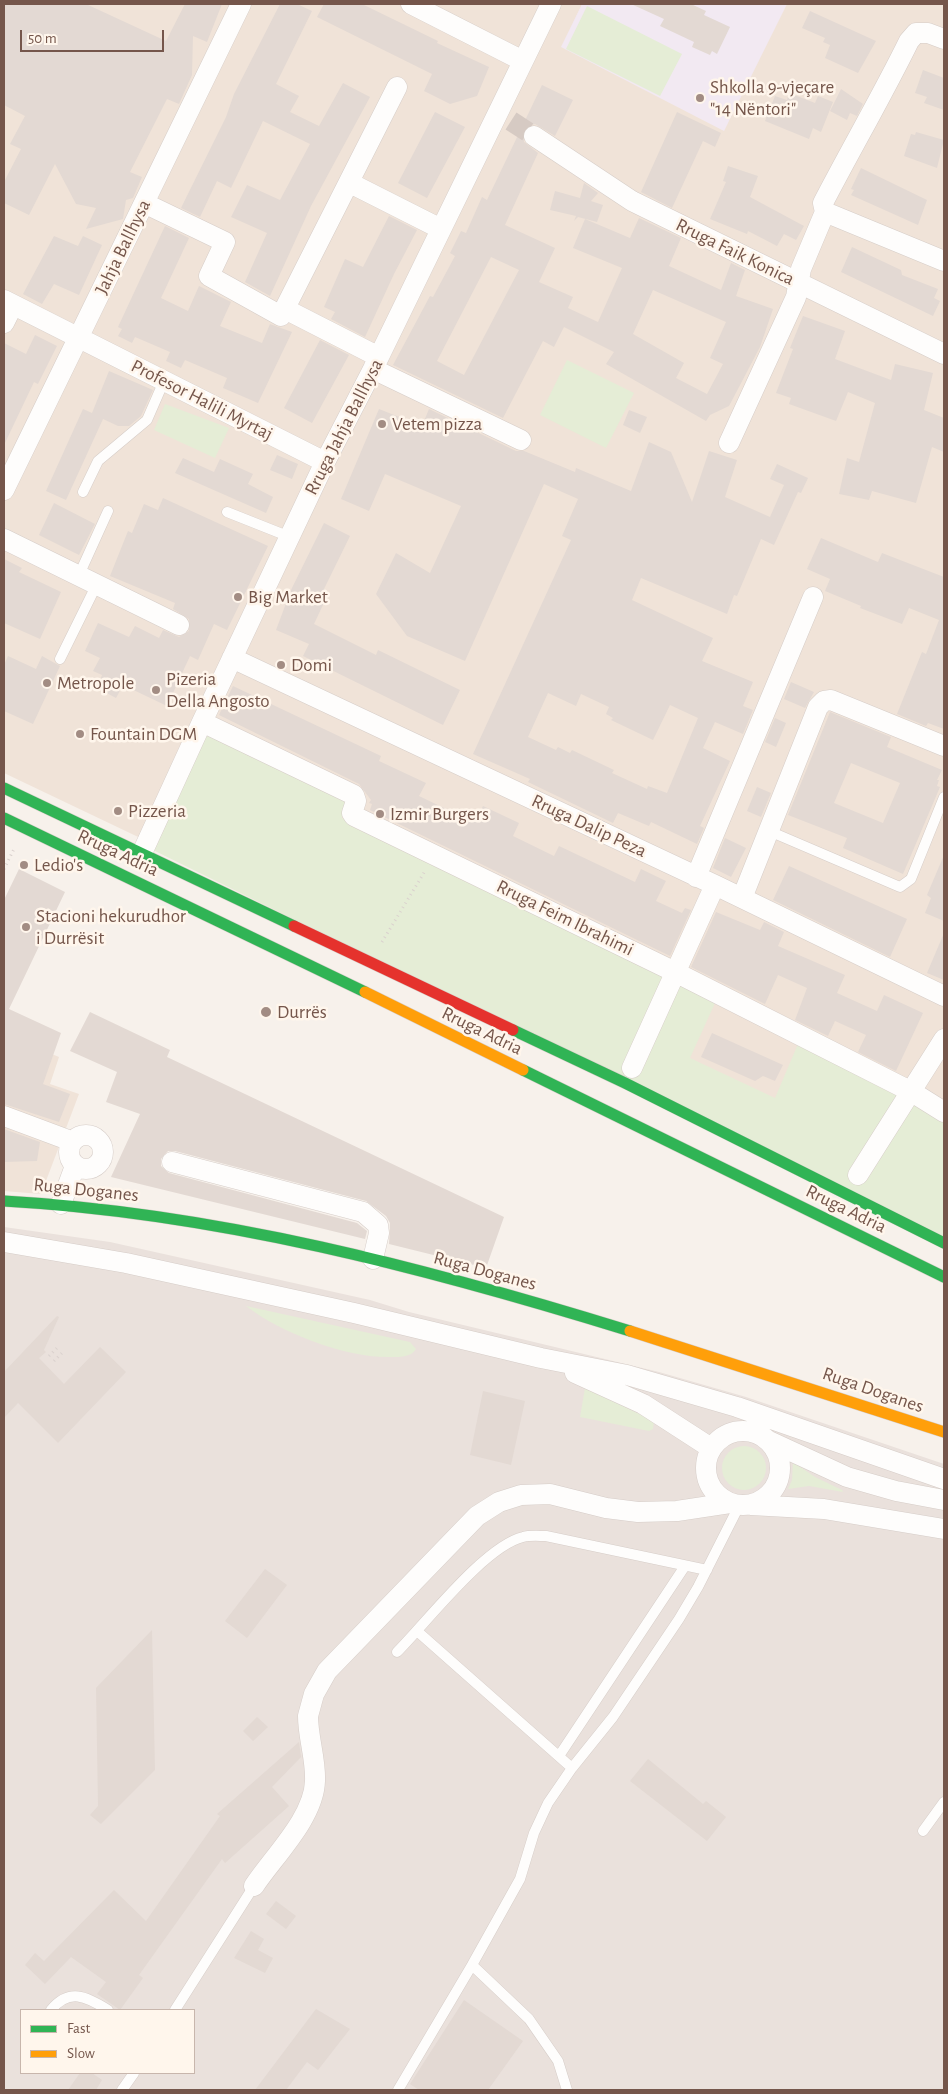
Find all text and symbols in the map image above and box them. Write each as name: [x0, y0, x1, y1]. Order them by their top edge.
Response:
scale bar: [22, 20, 166, 52]
text: 50 m: [28, 31, 57, 46]
place label: Shkolla 9-vjeçare "14 Nëntori": [710, 76, 834, 120]
marker: Shkolla 9-vjeçare "14 Nëntori": [694, 92, 706, 104]
street label: Jahja Ballhysa: [90, 196, 156, 298]
street label: Rruga Faik Konica: [672, 213, 798, 291]
street label: Profesor Halili Myrtaj: [127, 354, 277, 446]
street label: Rruga Jahja Ballhysa: [300, 355, 388, 499]
place label: Vetem pizza: [392, 413, 482, 435]
marker: Vetem pizza: [376, 418, 388, 430]
place label: Big Market: [248, 586, 328, 608]
marker: Big Market: [232, 591, 244, 603]
place label: Domi: [291, 654, 332, 676]
marker: Domi: [275, 659, 287, 671]
place label: Pizeria Della Angosto: [166, 668, 270, 712]
place label: Metropole: [57, 672, 134, 694]
marker: Metropole: [41, 677, 53, 689]
marker: Pizeria Della Angosto: [150, 684, 162, 696]
place label: Fountain DGM: [90, 723, 197, 745]
marker: Fountain DGM: [74, 728, 86, 740]
street label: Rruga Dalip Peza: [528, 789, 650, 863]
place label: Pizzeria: [128, 800, 186, 822]
place label: Izmir Burgers: [390, 803, 489, 825]
marker: Pizzeria: [112, 805, 124, 817]
marker: Izmir Burgers: [374, 808, 386, 820]
street label: Rruga Adria: [74, 824, 162, 882]
place label: Ledio's: [34, 854, 83, 876]
marker: Ledio's: [18, 859, 30, 871]
street label: Rruga Feim Ibrahimi: [493, 875, 637, 961]
place label: Stacioni hekurudhor i Durrësit: [36, 905, 186, 949]
marker: Stacioni hekurudhor i Durrësit: [20, 921, 32, 933]
place label: Durrës: [277, 1001, 327, 1023]
street label: Rruga Adria: [438, 1002, 526, 1060]
marker: Durrës: [259, 1005, 273, 1019]
street label: Ruga Doganes: [32, 1173, 140, 1207]
street label: Rruga Adria: [802, 1180, 890, 1238]
street label: Ruga Doganes: [431, 1246, 539, 1296]
street label: Ruga Doganes: [819, 1362, 927, 1418]
legend: [20, 2009, 195, 2074]
text: Fast: [67, 2021, 90, 2036]
text: Slow: [67, 2046, 95, 2061]

